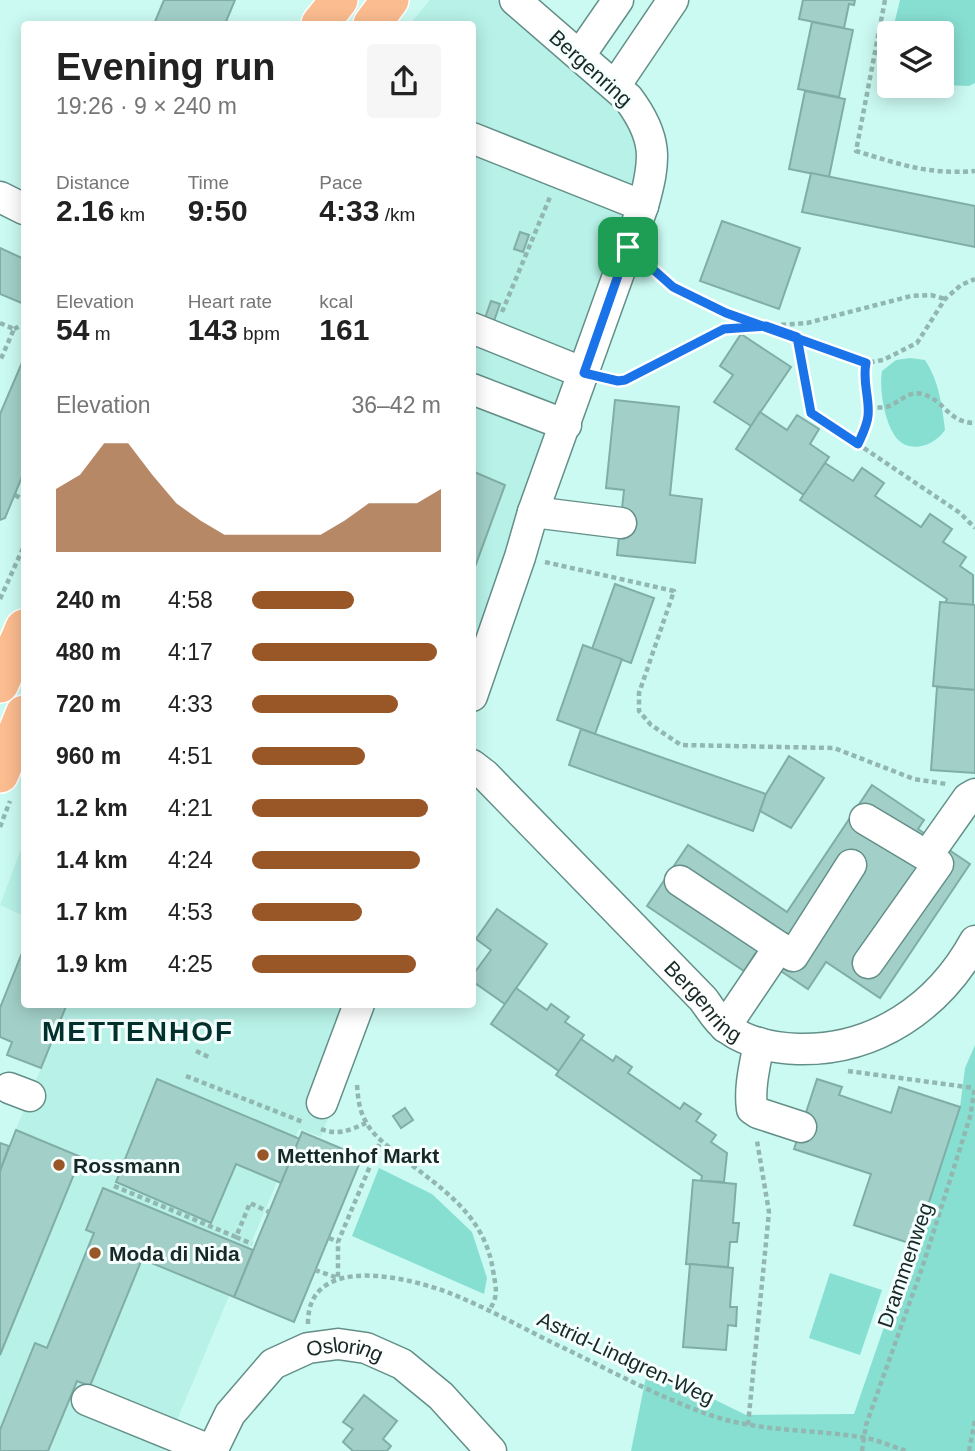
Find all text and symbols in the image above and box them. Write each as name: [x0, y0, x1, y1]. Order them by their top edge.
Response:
map controls: [877, 21, 954, 98]
button: layers: [877, 21, 954, 98]
street label: Bergenring: [545, 25, 637, 111]
button: share: [367, 44, 441, 118]
text: Evening run: [56, 46, 276, 88]
text: 19:26 · 9 × 240 m: [56, 93, 237, 119]
text: Distance: [56, 172, 130, 193]
text: Time: [188, 172, 229, 193]
text: Pace: [319, 172, 363, 193]
text: 2.16: [56, 194, 114, 227]
text: 9:50: [188, 194, 248, 227]
text: 4:33: [319, 194, 379, 227]
text: km: [114, 204, 145, 225]
text: /km: [379, 204, 415, 225]
pin: [598, 217, 658, 277]
icon: arrive: [609, 228, 647, 266]
text: Elevation: [56, 291, 134, 312]
text: Heart rate: [188, 291, 272, 312]
text: kcal: [319, 291, 353, 312]
text: 54: [56, 313, 89, 346]
text: 143: [188, 313, 238, 346]
text: 161: [319, 313, 369, 346]
text: m: [89, 323, 110, 344]
text: bpm: [238, 323, 280, 344]
text: Elevation: [56, 392, 151, 418]
text: 36–42 m: [351, 392, 441, 418]
text: 240 m: [56, 587, 121, 613]
text: 4:58: [168, 587, 213, 613]
text: 480 m: [56, 639, 121, 665]
text: 4:17: [168, 639, 213, 665]
text: 720 m: [56, 691, 121, 717]
text: 4:33: [168, 691, 213, 717]
text: 960 m: [56, 743, 121, 769]
text: 4:51: [168, 743, 213, 769]
text: 1.2 km: [56, 795, 128, 821]
text: 4:21: [168, 795, 213, 821]
text: 1.4 km: [56, 847, 128, 873]
text: 4:24: [168, 847, 213, 873]
text: 1.7 km: [56, 899, 128, 925]
text: 4:53: [168, 899, 213, 925]
text: 1.9 km: [56, 951, 128, 977]
text: 4:25: [168, 951, 213, 977]
street label: Bergenring: [660, 956, 746, 1046]
district label: METTENHOF: [42, 1016, 234, 1047]
place label: Mettenhof Markt: [277, 1144, 439, 1167]
marker: Mettenhof Markt: [255, 1147, 271, 1163]
place label: Rossmann: [73, 1154, 180, 1177]
marker: Rossmann: [51, 1157, 67, 1173]
street label: Drammenweg: [873, 1199, 937, 1331]
place label: Moda di Nida: [109, 1242, 240, 1265]
marker: Moda di Nida: [87, 1245, 103, 1261]
street label: Astrid-Lindgren-Weg: [534, 1307, 718, 1409]
street label: Osloring: [305, 1333, 387, 1366]

